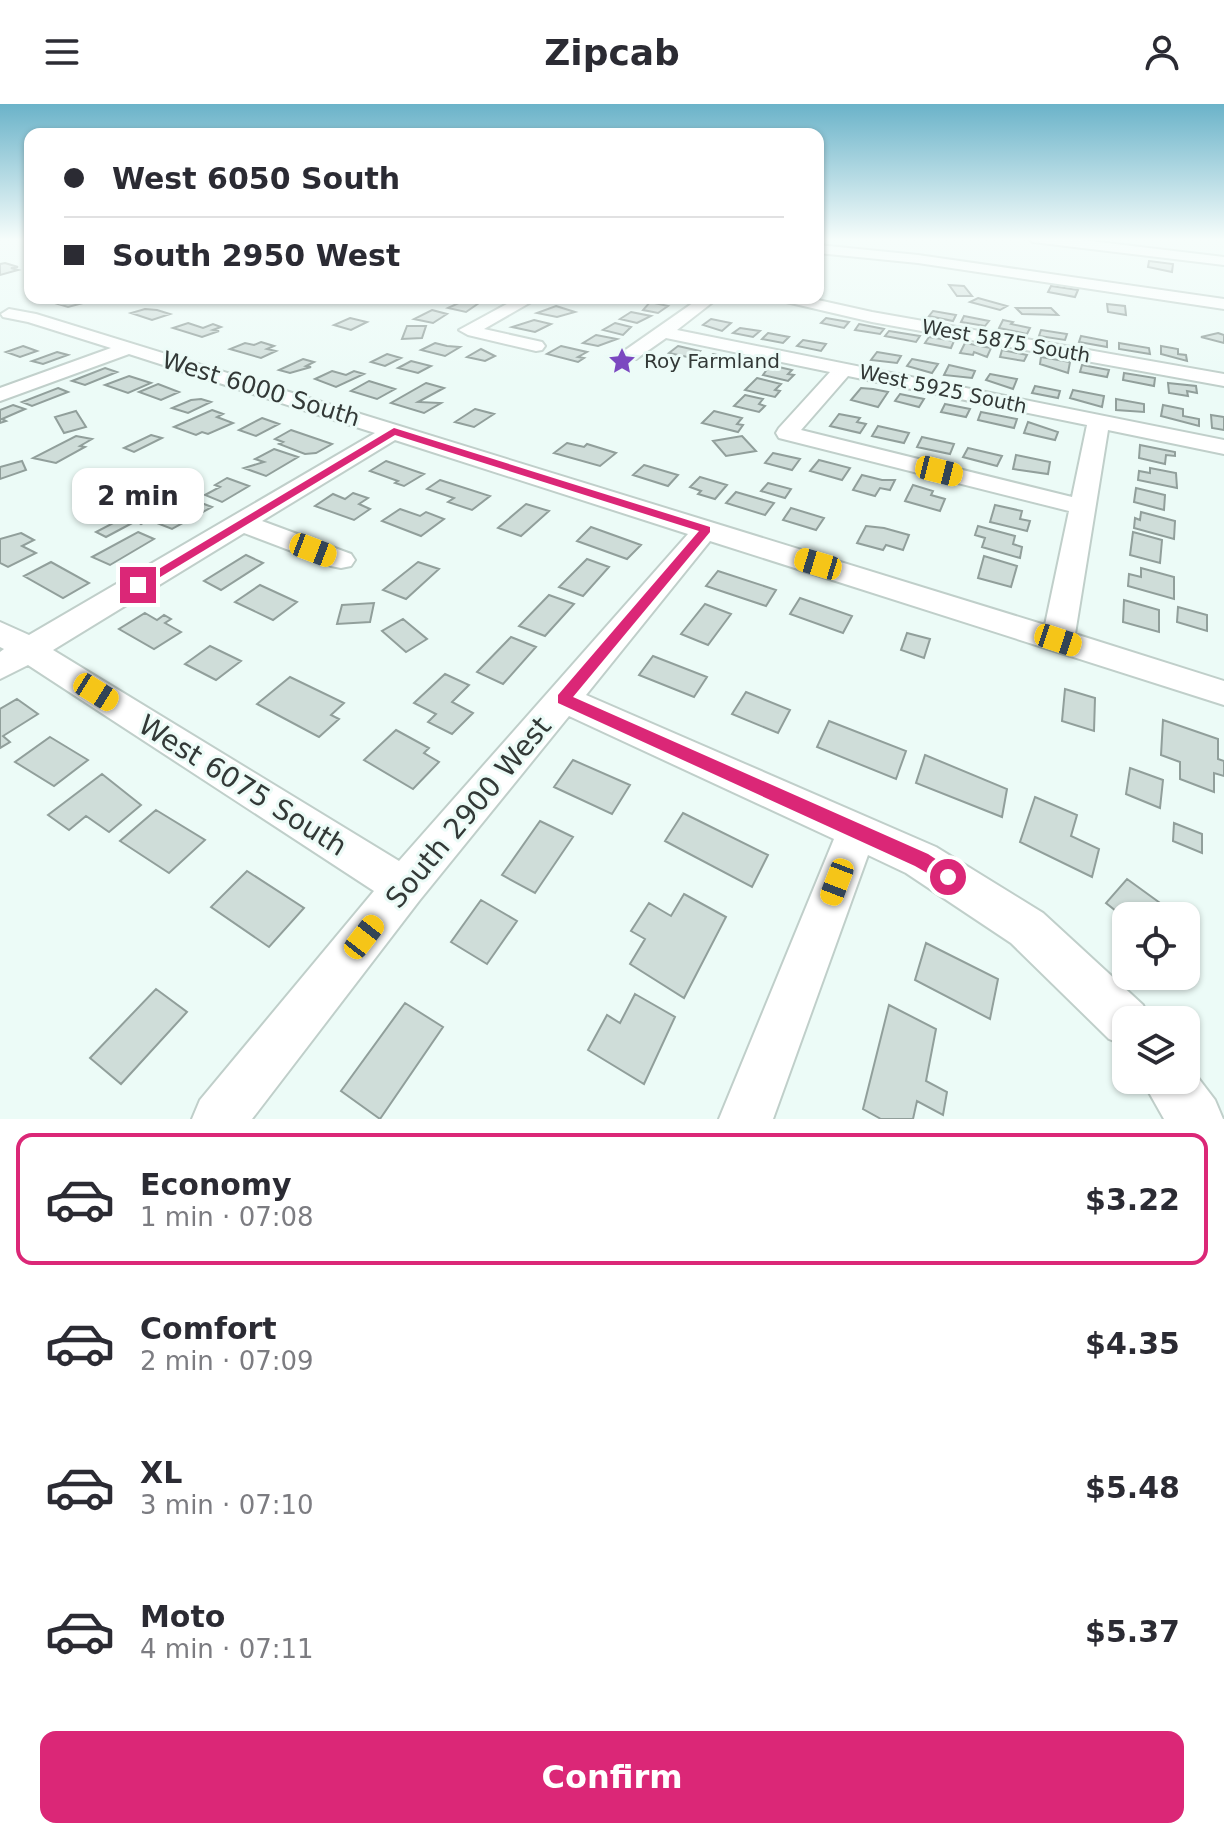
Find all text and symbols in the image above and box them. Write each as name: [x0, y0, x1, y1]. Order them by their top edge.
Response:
icon: menu: [40, 30, 84, 74]
icon: person: [1140, 30, 1184, 74]
text: Zipcab: [544, 32, 680, 73]
text: West 6050 South: [112, 161, 400, 196]
text: South 2950 West: [112, 238, 400, 273]
street label: West 5875 South: [920, 314, 1092, 368]
street label: West 6000 South: [159, 346, 363, 432]
place icon: Roy Farmland: [607, 346, 637, 376]
place label: Roy Farmland: [644, 349, 780, 373]
street label: West 5925 South: [857, 359, 1029, 419]
car: [913, 454, 965, 488]
callout: 2 min: [72, 469, 204, 525]
text: 2 min: [97, 481, 179, 511]
car: [286, 530, 340, 570]
car: [792, 546, 844, 582]
route end: [120, 567, 156, 603]
car: [1031, 621, 1085, 659]
car: [69, 669, 123, 715]
street label: West 6075 South: [133, 708, 353, 863]
street label: South 2900 West: [379, 710, 558, 915]
car: [817, 855, 857, 909]
route start: [930, 859, 966, 895]
map controls: [1112, 902, 1200, 1094]
button: locate: [1112, 902, 1200, 990]
car: [340, 911, 388, 963]
button: layers: [1112, 1006, 1200, 1094]
icon: car: [44, 1163, 116, 1235]
text: Economy: [140, 1167, 292, 1202]
text: $3.22: [1085, 1182, 1180, 1217]
text: 1 min · 07:08: [140, 1202, 314, 1232]
icon: car: [44, 1307, 116, 1379]
text: Comfort: [140, 1311, 277, 1346]
text: $4.35: [1085, 1326, 1180, 1361]
text: 2 min · 07:09: [140, 1346, 314, 1376]
icon: car: [44, 1451, 116, 1523]
text: XL: [140, 1455, 182, 1490]
text: $5.48: [1085, 1470, 1180, 1505]
text: 3 min · 07:10: [140, 1490, 314, 1520]
icon: car: [44, 1595, 116, 1667]
text: Moto: [140, 1599, 225, 1634]
text: $5.37: [1085, 1614, 1180, 1649]
text: 4 min · 07:11: [140, 1634, 314, 1664]
button: Confirm: [40, 1731, 1184, 1823]

